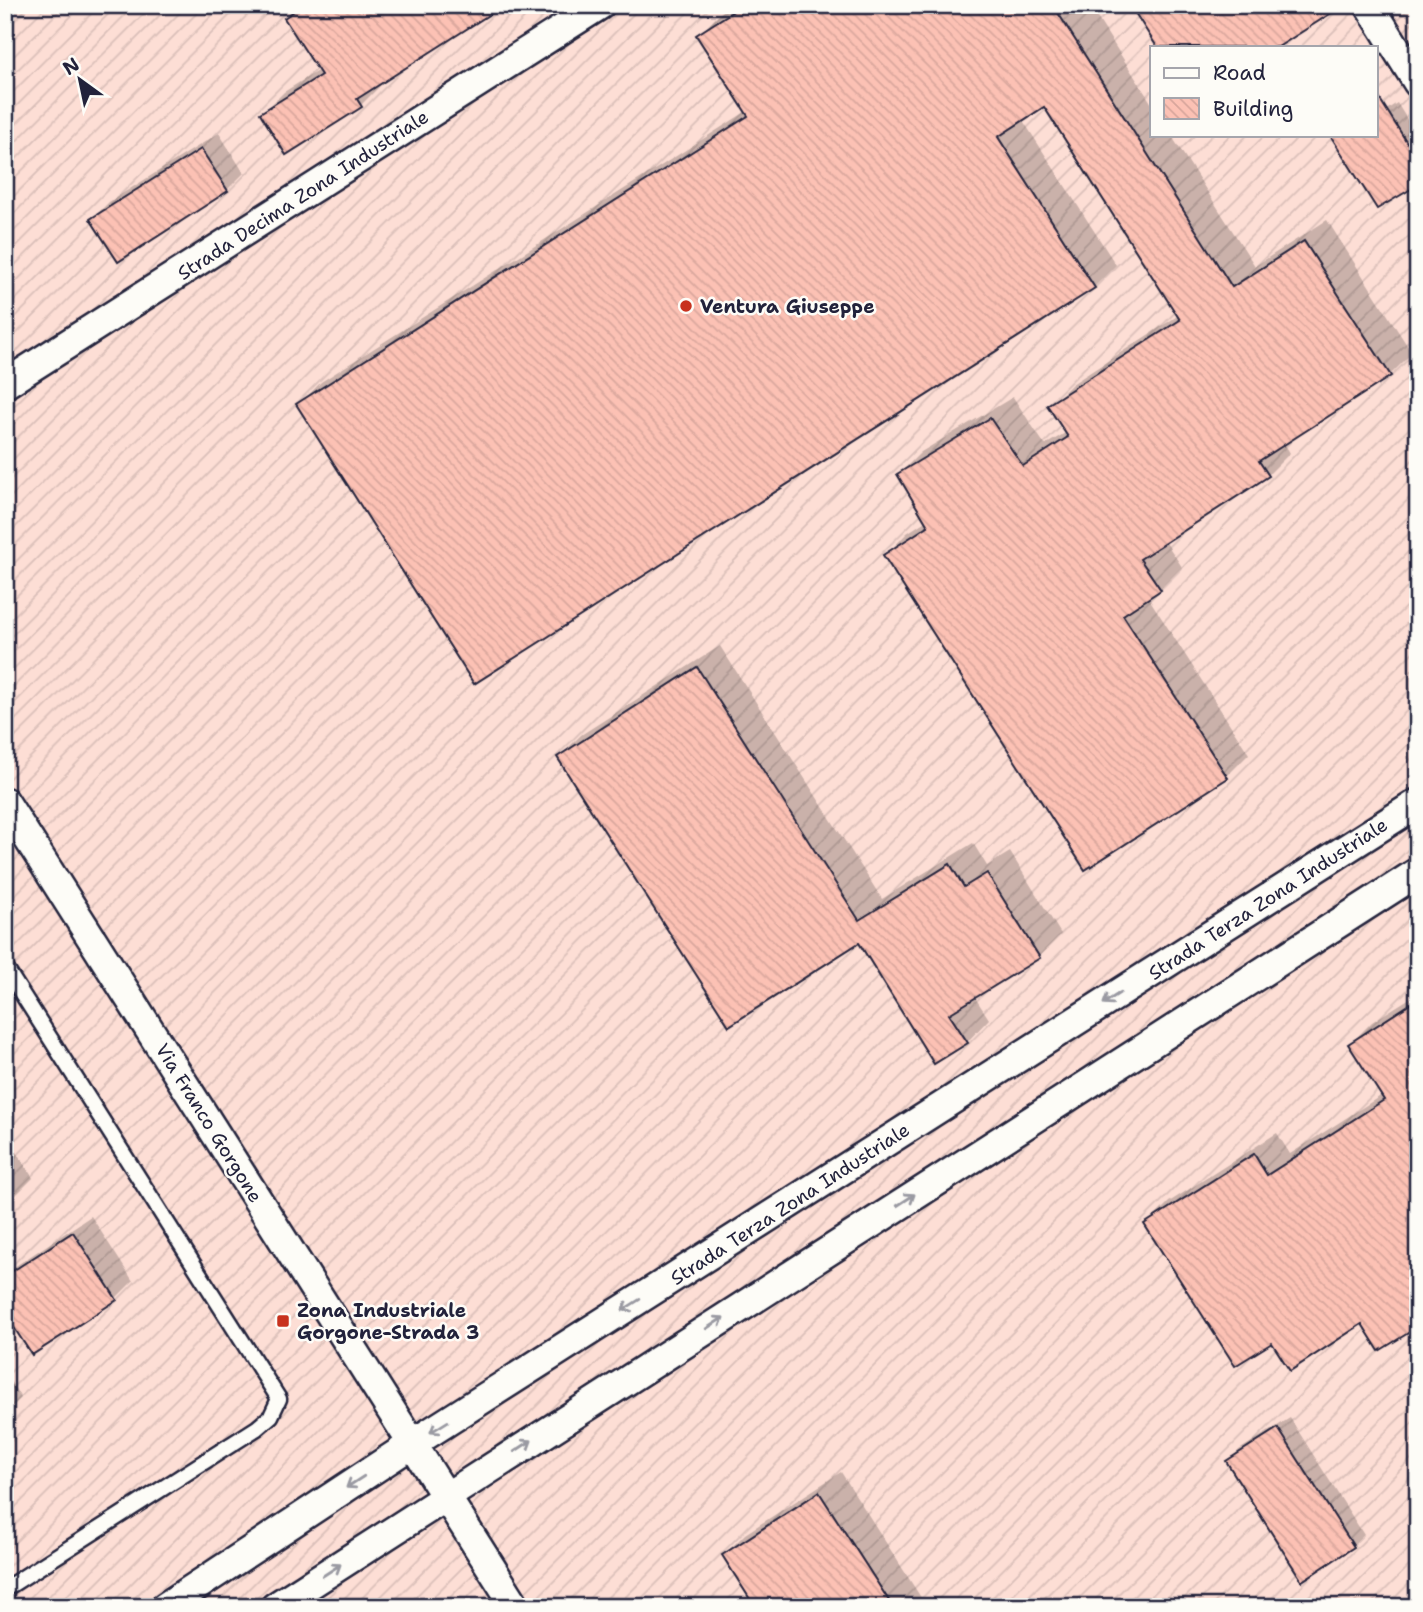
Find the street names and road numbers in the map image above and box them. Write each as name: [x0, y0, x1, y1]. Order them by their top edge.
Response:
street label: Strada Decima Zona Industriale: [173, 104, 433, 286]
street label: Strada Terza Zona Industriale: [1144, 812, 1392, 986]
street label: Via Franco Gorgone: [150, 1039, 268, 1207]
street label: Strada Terza Zona Industriale: [666, 1117, 914, 1291]

